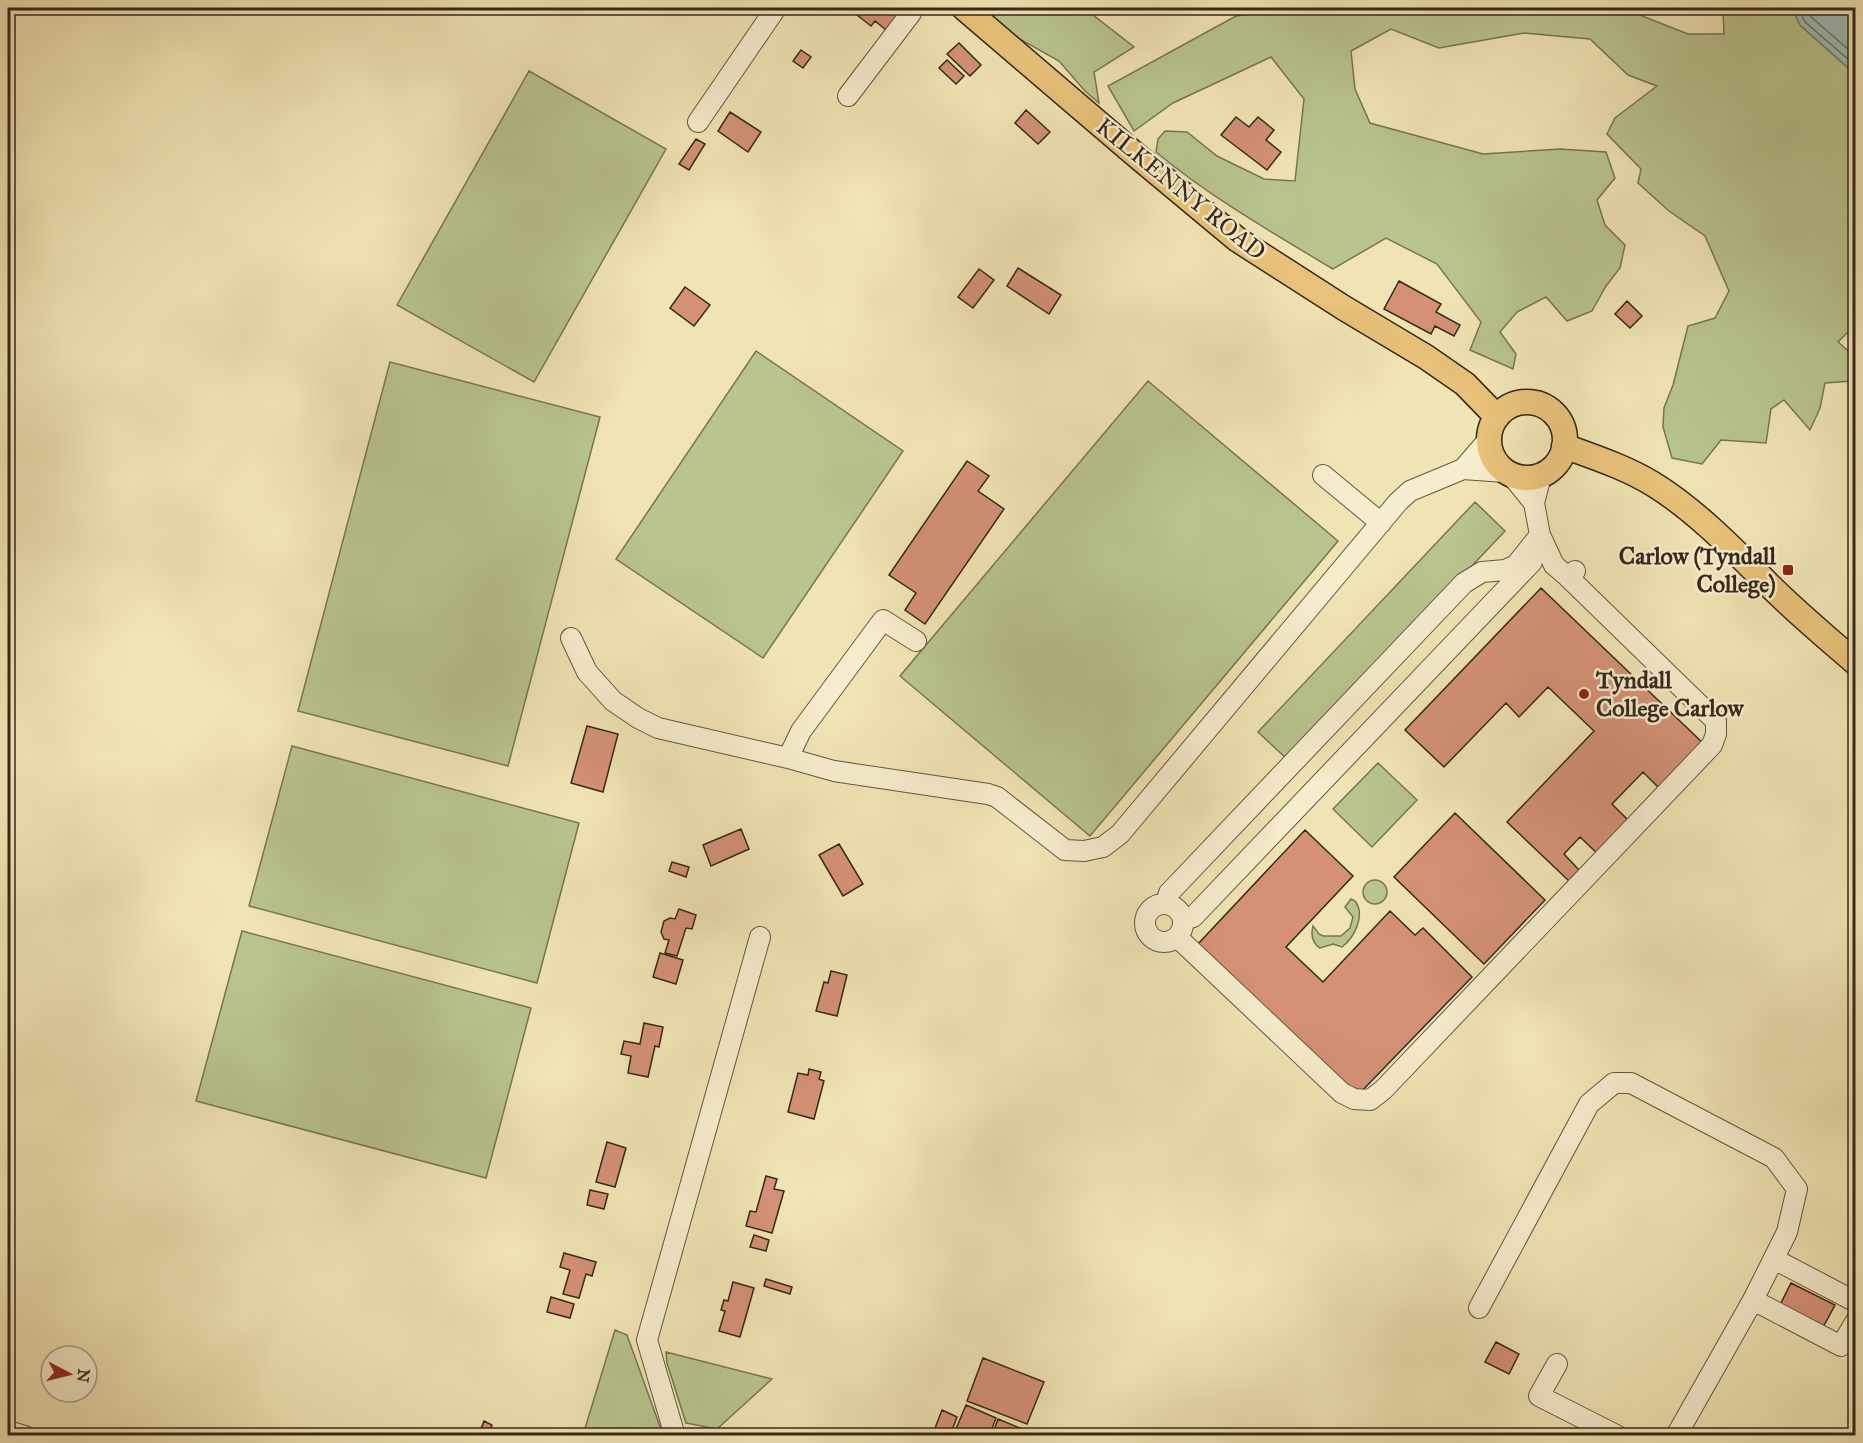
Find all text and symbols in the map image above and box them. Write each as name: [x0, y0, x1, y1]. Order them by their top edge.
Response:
street label: KILKENNY ROAD: [1090, 111, 1272, 267]
place label: Carlow (Tyndall College): [1619, 541, 1777, 599]
marker: Carlow (Tyndall College): [1781, 563, 1795, 577]
place label: Tyndall College Carlow: [1595, 665, 1745, 723]
marker: Tyndall College Carlow: [1577, 687, 1591, 701]
north arrow: [39, 1344, 99, 1404]
text: N: [73, 1368, 94, 1384]

